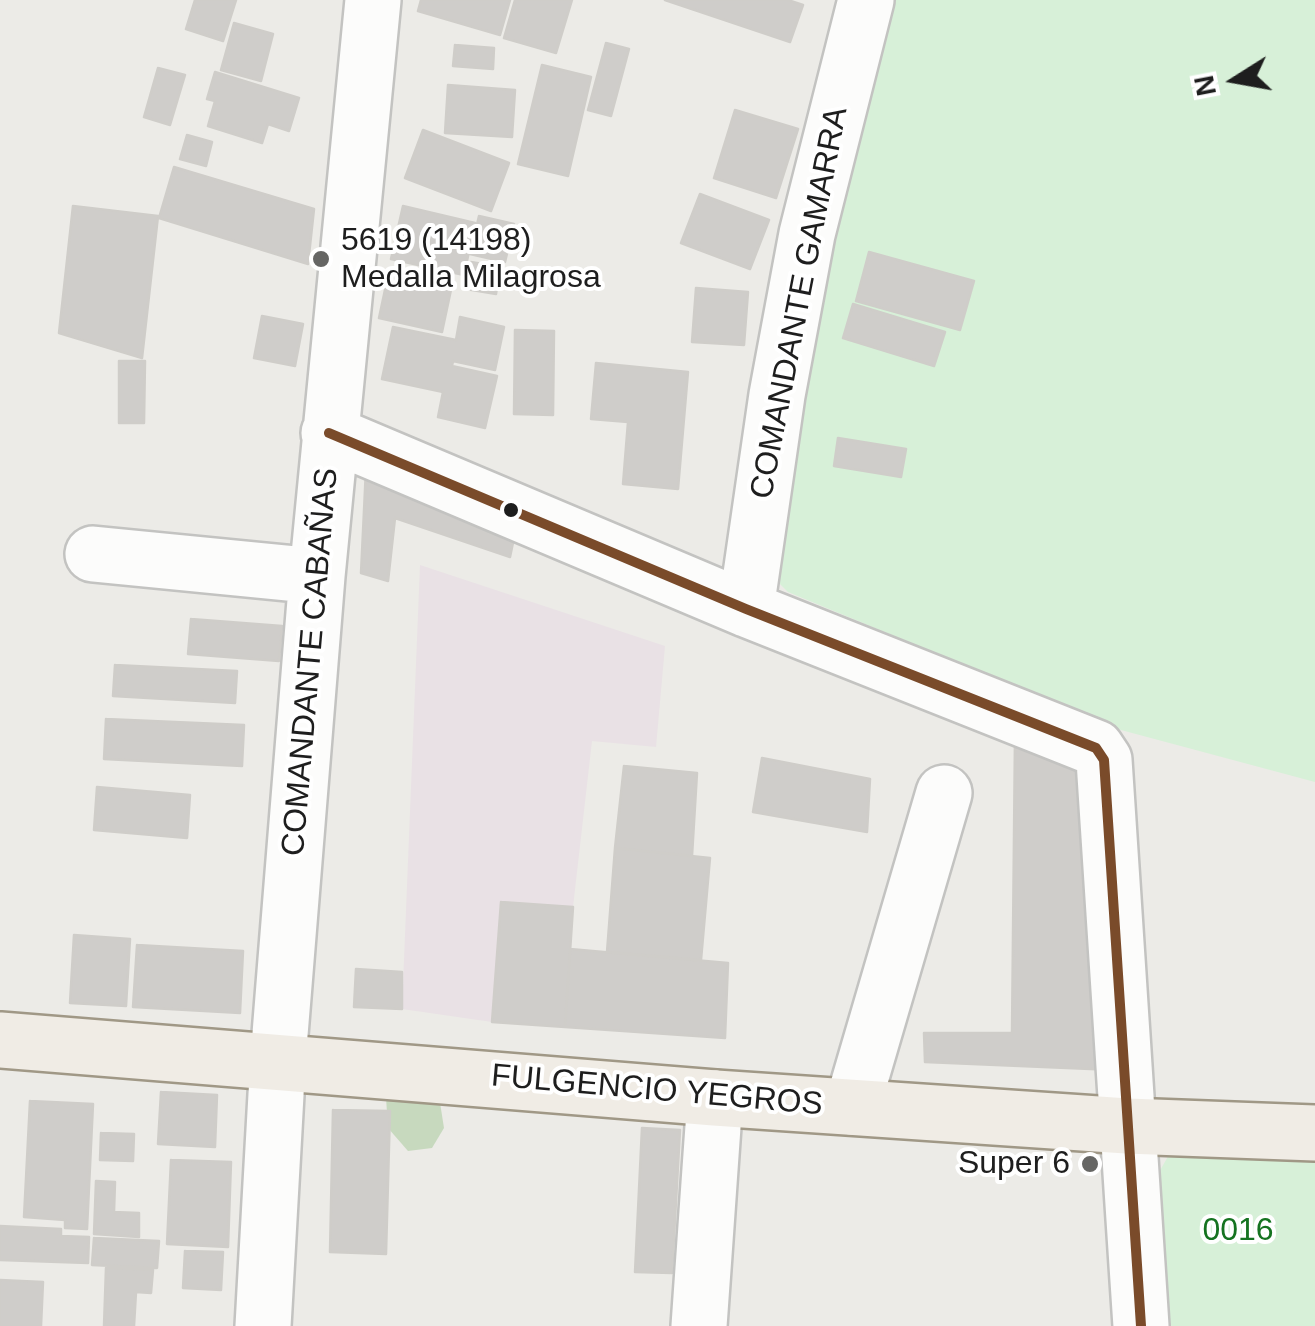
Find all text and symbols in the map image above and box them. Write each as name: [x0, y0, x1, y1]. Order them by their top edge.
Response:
north arrow: [1185, 30, 1285, 130]
text: N: [1188, 73, 1222, 99]
street label: COMANDANTE GAMARRA: [743, 104, 857, 502]
place label: 5619 (14198) Medalla Milagrosa: [341, 222, 601, 297]
marker: 5619 (14198) Medalla Milagrosa: [310, 248, 332, 270]
street label: COMANDANTE CABAÑAS: [275, 466, 347, 858]
unlabelled marker: [501, 500, 521, 520]
street label: FULGENCIO YEGROS: [490, 1057, 824, 1125]
place label: Super 6: [958, 1145, 1070, 1183]
marker: Super 6: [1079, 1153, 1101, 1175]
park label: 0016: [1202, 1212, 1274, 1250]

